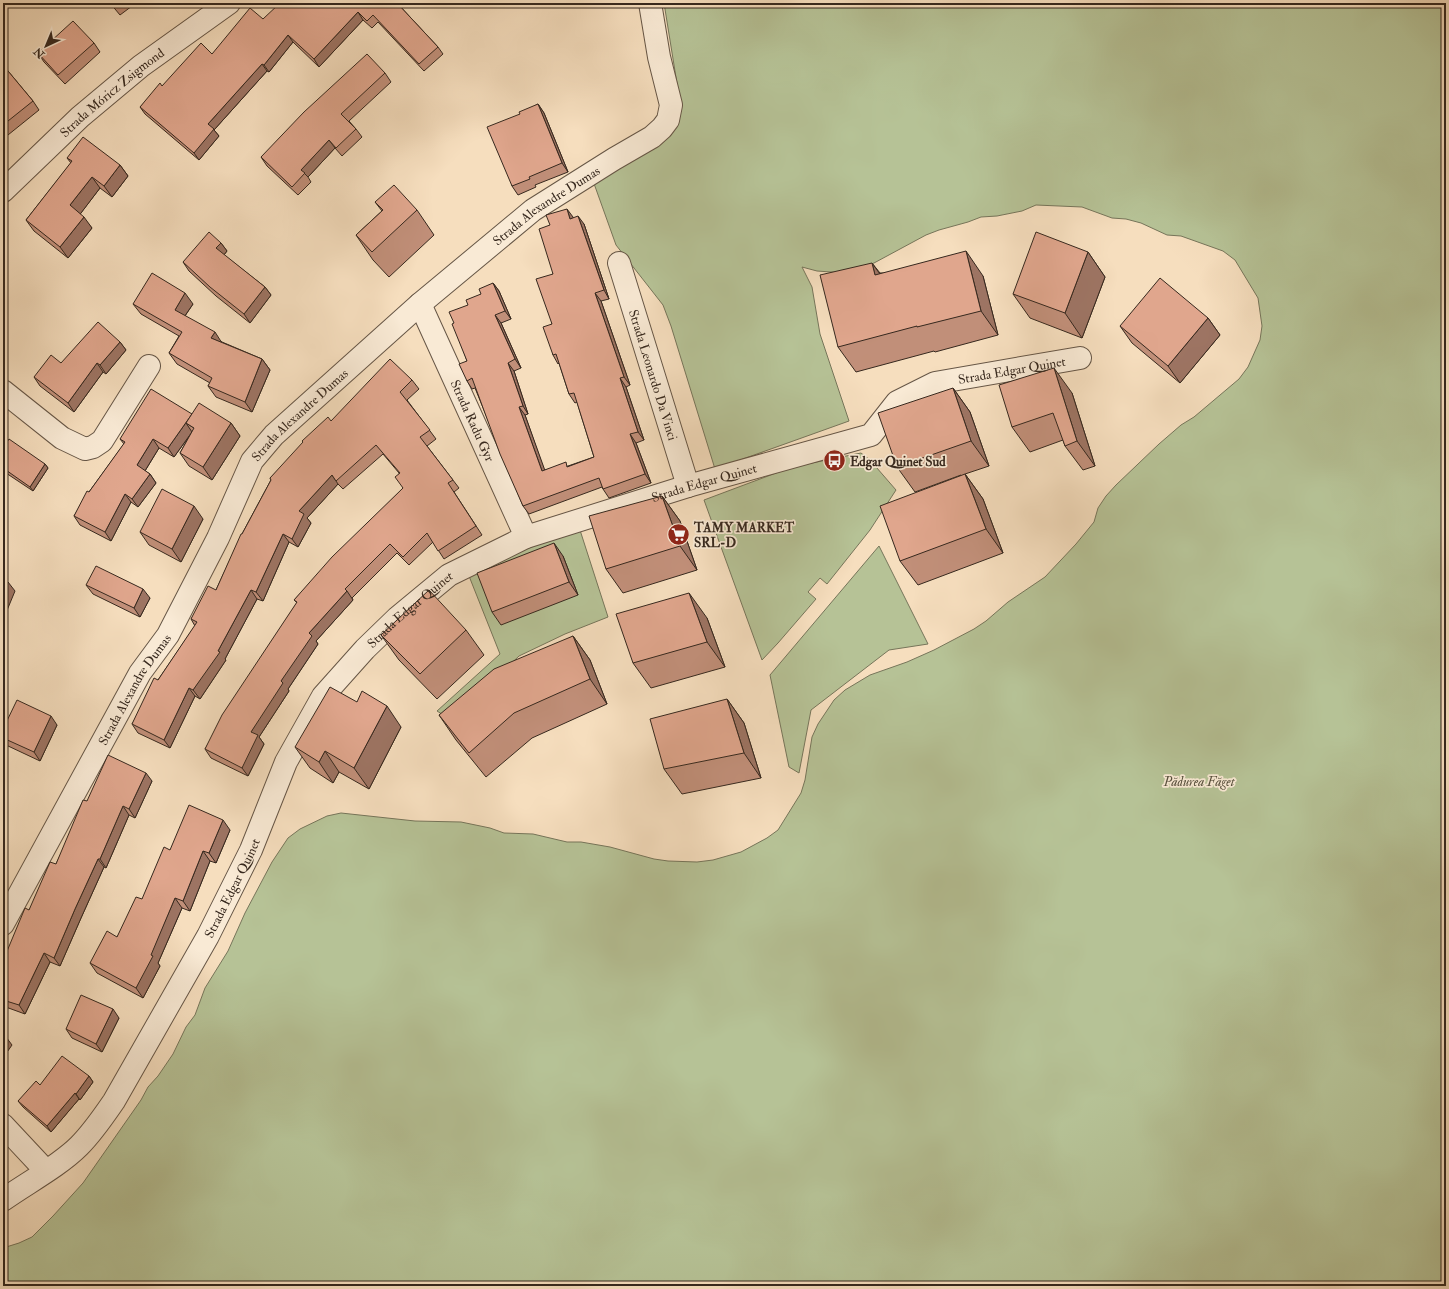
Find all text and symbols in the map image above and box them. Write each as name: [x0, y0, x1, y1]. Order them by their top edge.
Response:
north arrow: [26, 26, 66, 66]
text: N: [31, 44, 48, 62]
street label: Strada Móricz Zsigmond: [57, 45, 168, 141]
street label: Strada Alexandre Dumas: [490, 163, 604, 249]
street label: Strada Leonardo Da Vinci: [625, 308, 681, 443]
street label: Strada Edgar Quinet: [957, 354, 1067, 388]
street label: Strada Alexandre Dumas: [248, 365, 352, 465]
street label: Strada Radu Gyr: [447, 377, 498, 465]
bus stop icon: Edgar Quinet Sud: [822, 448, 848, 474]
place label: Edgar Quinet Sud: [850, 454, 946, 471]
street label: Strada Edgar Quinet: [650, 460, 759, 506]
place label: TAMY MARKET SRL-D: [693, 520, 794, 551]
supermarket icon: TAMY MARKET SRL-D: [666, 521, 692, 547]
street label: Strada Edgar Quinet: [364, 568, 455, 652]
street label: Strada Alexandre Dumas: [95, 631, 175, 748]
park label: Pădurea Făget: [1163, 774, 1236, 790]
street label: Strada Edgar Quinet: [201, 836, 264, 941]

